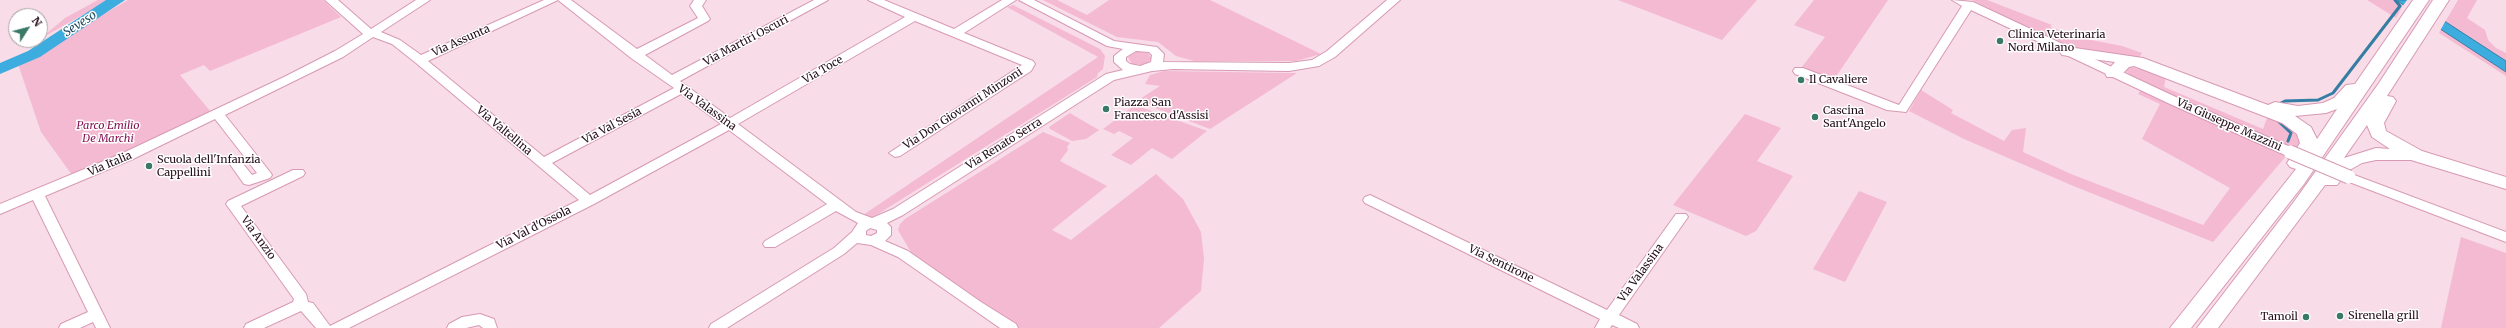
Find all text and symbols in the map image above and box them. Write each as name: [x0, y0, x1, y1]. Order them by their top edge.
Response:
north arrow: [8, 8, 48, 48]
water label: Seveso: [61, 8, 99, 40]
street label: Via Martiri Oscuri: [701, 13, 791, 69]
text: N: [29, 14, 45, 29]
street label: Via Assunta: [430, 22, 492, 60]
place label: Clinica Veterinaria Nord Milano: [2008, 28, 2105, 54]
marker: Clinica Veterinaria Nord Milano: [1995, 36, 2005, 46]
street label: Via Toce: [800, 53, 846, 87]
street label: Via Don Giovanni Minzoni: [901, 65, 1025, 153]
place label: Il Cavaliere: [1809, 73, 1867, 87]
marker: Il Cavaliere: [1796, 75, 1806, 85]
street label: Via Valassina: [675, 82, 739, 134]
place label: Piazza San Francesco d'Assisi: [1114, 96, 1209, 122]
street label: Via Giuseppe Mazzini: [2174, 96, 2284, 154]
street label: Via Valtellina: [473, 104, 535, 158]
marker: Piazza San Francesco d'Assisi: [1101, 104, 1111, 114]
place label: Cascina Sant'Angelo: [1823, 104, 1886, 130]
street label: Via Val Sesia: [580, 105, 644, 147]
marker: Cascina Sant'Angelo: [1810, 112, 1820, 122]
street label: Via Renato Serra: [964, 115, 1044, 173]
park label: Parco Emilio De Marchi: [77, 119, 139, 145]
street label: Via Italia: [86, 149, 134, 179]
place label: Scuola dell'Infanzia Cappellini: [157, 153, 260, 179]
marker: Scuola dell'Infanzia Cappellini: [144, 161, 154, 171]
street label: Via Val d'Ossola: [495, 204, 573, 252]
street label: Via Anzio: [238, 214, 278, 262]
street label: Via Valassina: [1615, 241, 1667, 305]
street label: Via Sentirone: [1466, 243, 1536, 285]
place label: Sirenella grill: [2348, 309, 2419, 323]
place label: Tamoil: [2260, 310, 2298, 324]
marker: Sirenella grill: [2335, 311, 2345, 321]
marker: Tamoil: [2301, 312, 2311, 322]

